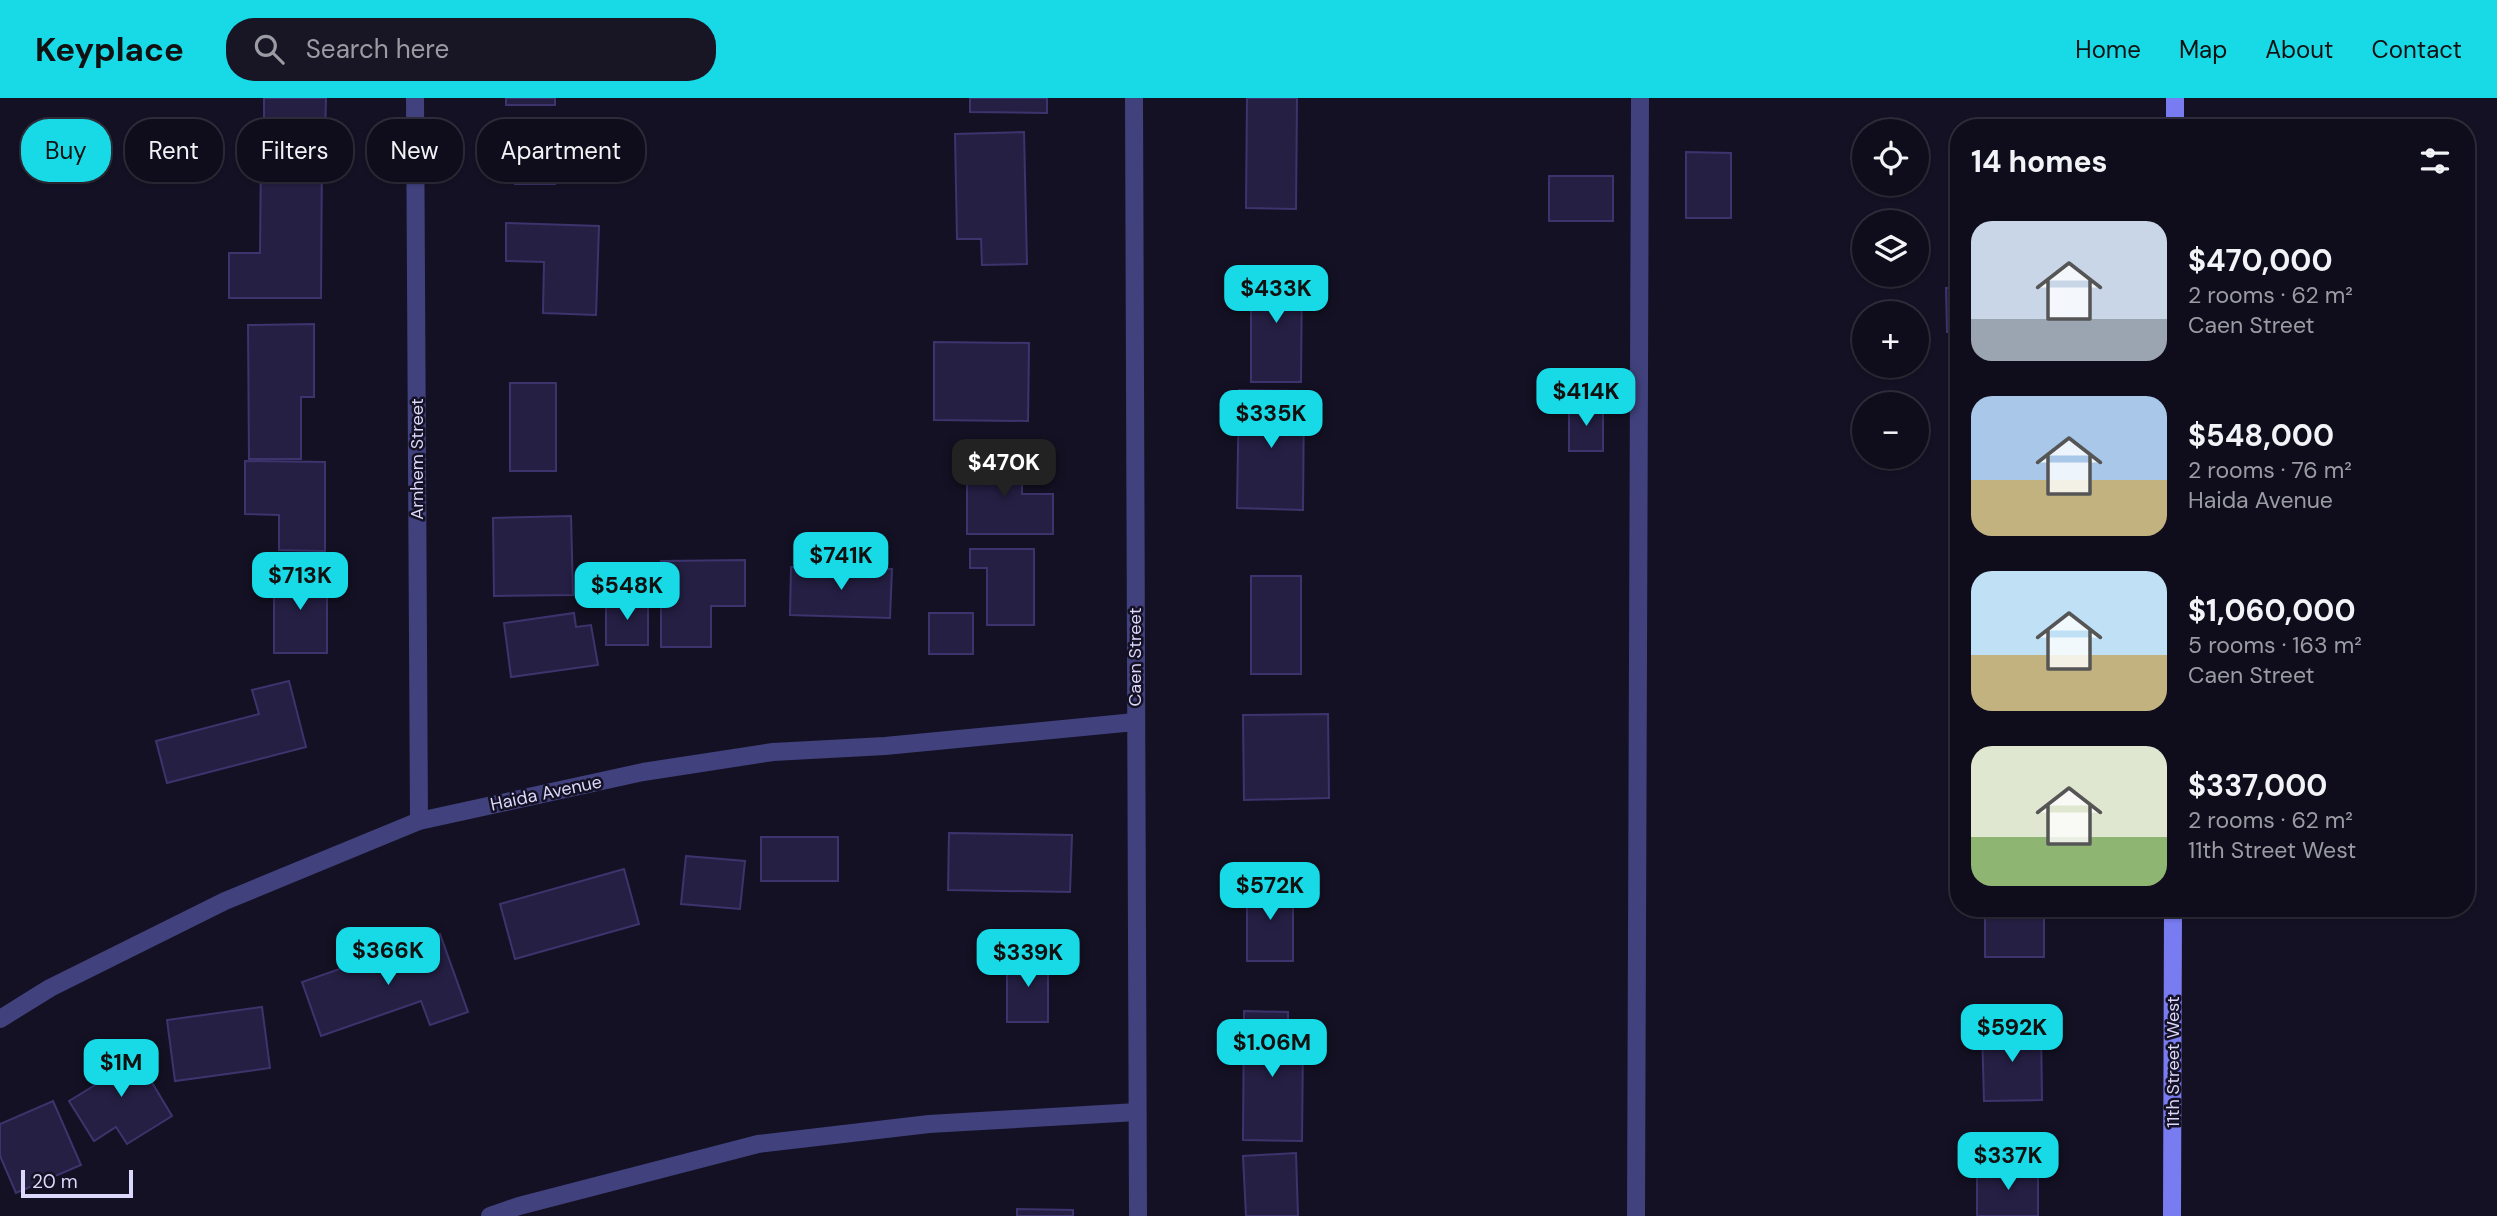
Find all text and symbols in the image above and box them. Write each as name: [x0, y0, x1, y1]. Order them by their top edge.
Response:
search box: [226, 18, 716, 81]
text: Keyplace: [35, 28, 184, 71]
icon: search: [250, 30, 288, 68]
text: Search here: [306, 32, 449, 66]
text: Home: [2075, 34, 2141, 65]
text: Map: [2179, 34, 2227, 65]
text: About: [2265, 34, 2334, 65]
text: Contact: [2372, 34, 2462, 65]
chip: Buy: [21, 119, 111, 182]
chip: Rent: [125, 119, 223, 182]
chip: Filters: [237, 119, 353, 182]
chip: New: [367, 119, 463, 182]
chip: Apartment: [477, 119, 645, 182]
map controls: [1852, 119, 1929, 469]
button: locate: [1852, 119, 1929, 196]
text: 14 homes: [1971, 142, 2108, 181]
icon: filters: [2416, 142, 2454, 180]
button: layers: [1852, 210, 1929, 287]
text: $470,000: [2188, 241, 2333, 280]
icon: home: [2027, 249, 2111, 333]
pin: $433K: [1227, 266, 1325, 325]
text: $433K: [1240, 273, 1312, 303]
text: 2 rooms · 62 m²: [2188, 280, 2353, 310]
button: +: [1852, 301, 1929, 378]
text: Caen Street: [2188, 310, 2315, 340]
pin: $414K: [1537, 368, 1635, 428]
text: $414K: [1552, 376, 1620, 406]
pin: $335K: [1222, 390, 1320, 450]
button: −: [1852, 392, 1929, 469]
street label: Arnhem Street: [405, 398, 429, 520]
text: $335K: [1236, 398, 1306, 428]
text: $548,000: [2188, 416, 2334, 455]
icon: home: [2027, 424, 2111, 508]
pin: $470K: [955, 440, 1053, 499]
text: $470K: [968, 447, 1040, 477]
text: 2 rooms · 76 m²: [2188, 455, 2352, 485]
text: Haida Avenue: [2188, 485, 2333, 515]
pin: $741K: [792, 532, 890, 592]
text: $741K: [809, 540, 873, 570]
pin: $713K: [251, 552, 349, 612]
text: $713K: [268, 560, 332, 590]
pin: $548K: [578, 562, 676, 622]
text: $548K: [591, 570, 663, 600]
text: $1,060,000: [2188, 591, 2356, 630]
icon: home: [2027, 599, 2111, 683]
street label: Caen Street: [1123, 607, 1147, 707]
text: 5 rooms · 163 m²: [2188, 630, 2362, 660]
text: Caen Street: [2188, 660, 2315, 690]
text: $337,000: [2188, 766, 2327, 805]
street label: Haida Avenue: [488, 769, 604, 817]
icon: home: [2027, 774, 2111, 858]
text: 2 rooms · 62 m²: [2188, 805, 2353, 835]
text: 11th Street West: [2188, 835, 2356, 865]
pin: $572K: [1221, 862, 1319, 922]
text: $572K: [1236, 870, 1304, 900]
pin: $366K: [339, 928, 437, 987]
pin: $339K: [979, 930, 1077, 989]
text: $366K: [352, 935, 424, 965]
text: $339K: [993, 937, 1063, 967]
street label: 11th Street West: [2161, 996, 2185, 1128]
pin: $592K: [1963, 1004, 2061, 1064]
text: $592K: [1977, 1012, 2047, 1042]
pin: $1.06M: [1215, 1020, 1329, 1079]
text: $1.06M: [1233, 1027, 1311, 1057]
pin: $1M: [87, 1040, 155, 1099]
text: $1M: [100, 1047, 142, 1077]
pin: $337K: [1959, 1132, 2057, 1192]
text: $337K: [1974, 1140, 2042, 1170]
scale bar: [21, 1167, 133, 1199]
text: 20 m: [32, 1169, 78, 1194]

